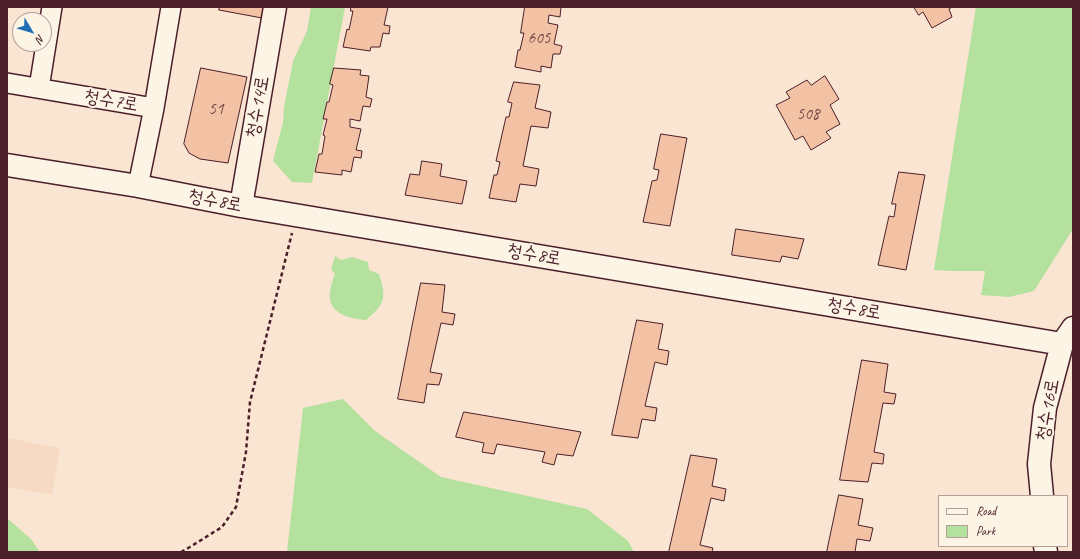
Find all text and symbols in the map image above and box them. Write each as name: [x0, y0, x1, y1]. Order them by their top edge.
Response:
north arrow: [12, 12, 52, 52]
house number: 605: [528, 29, 550, 49]
text: N: [33, 32, 48, 46]
street label: 청수14로: [241, 74, 275, 140]
street label: 청수7로: [82, 85, 140, 117]
house number: 51: [208, 100, 224, 120]
house number: 508: [797, 105, 819, 125]
street label: 청수8로: [186, 185, 244, 217]
street label: 청수8로: [505, 239, 563, 271]
street label: 청수8로: [825, 293, 883, 325]
street label: 청수16로: [1031, 377, 1065, 443]
legend: [938, 495, 1068, 547]
text: Road: [976, 503, 996, 519]
text: Park: [976, 523, 995, 539]

